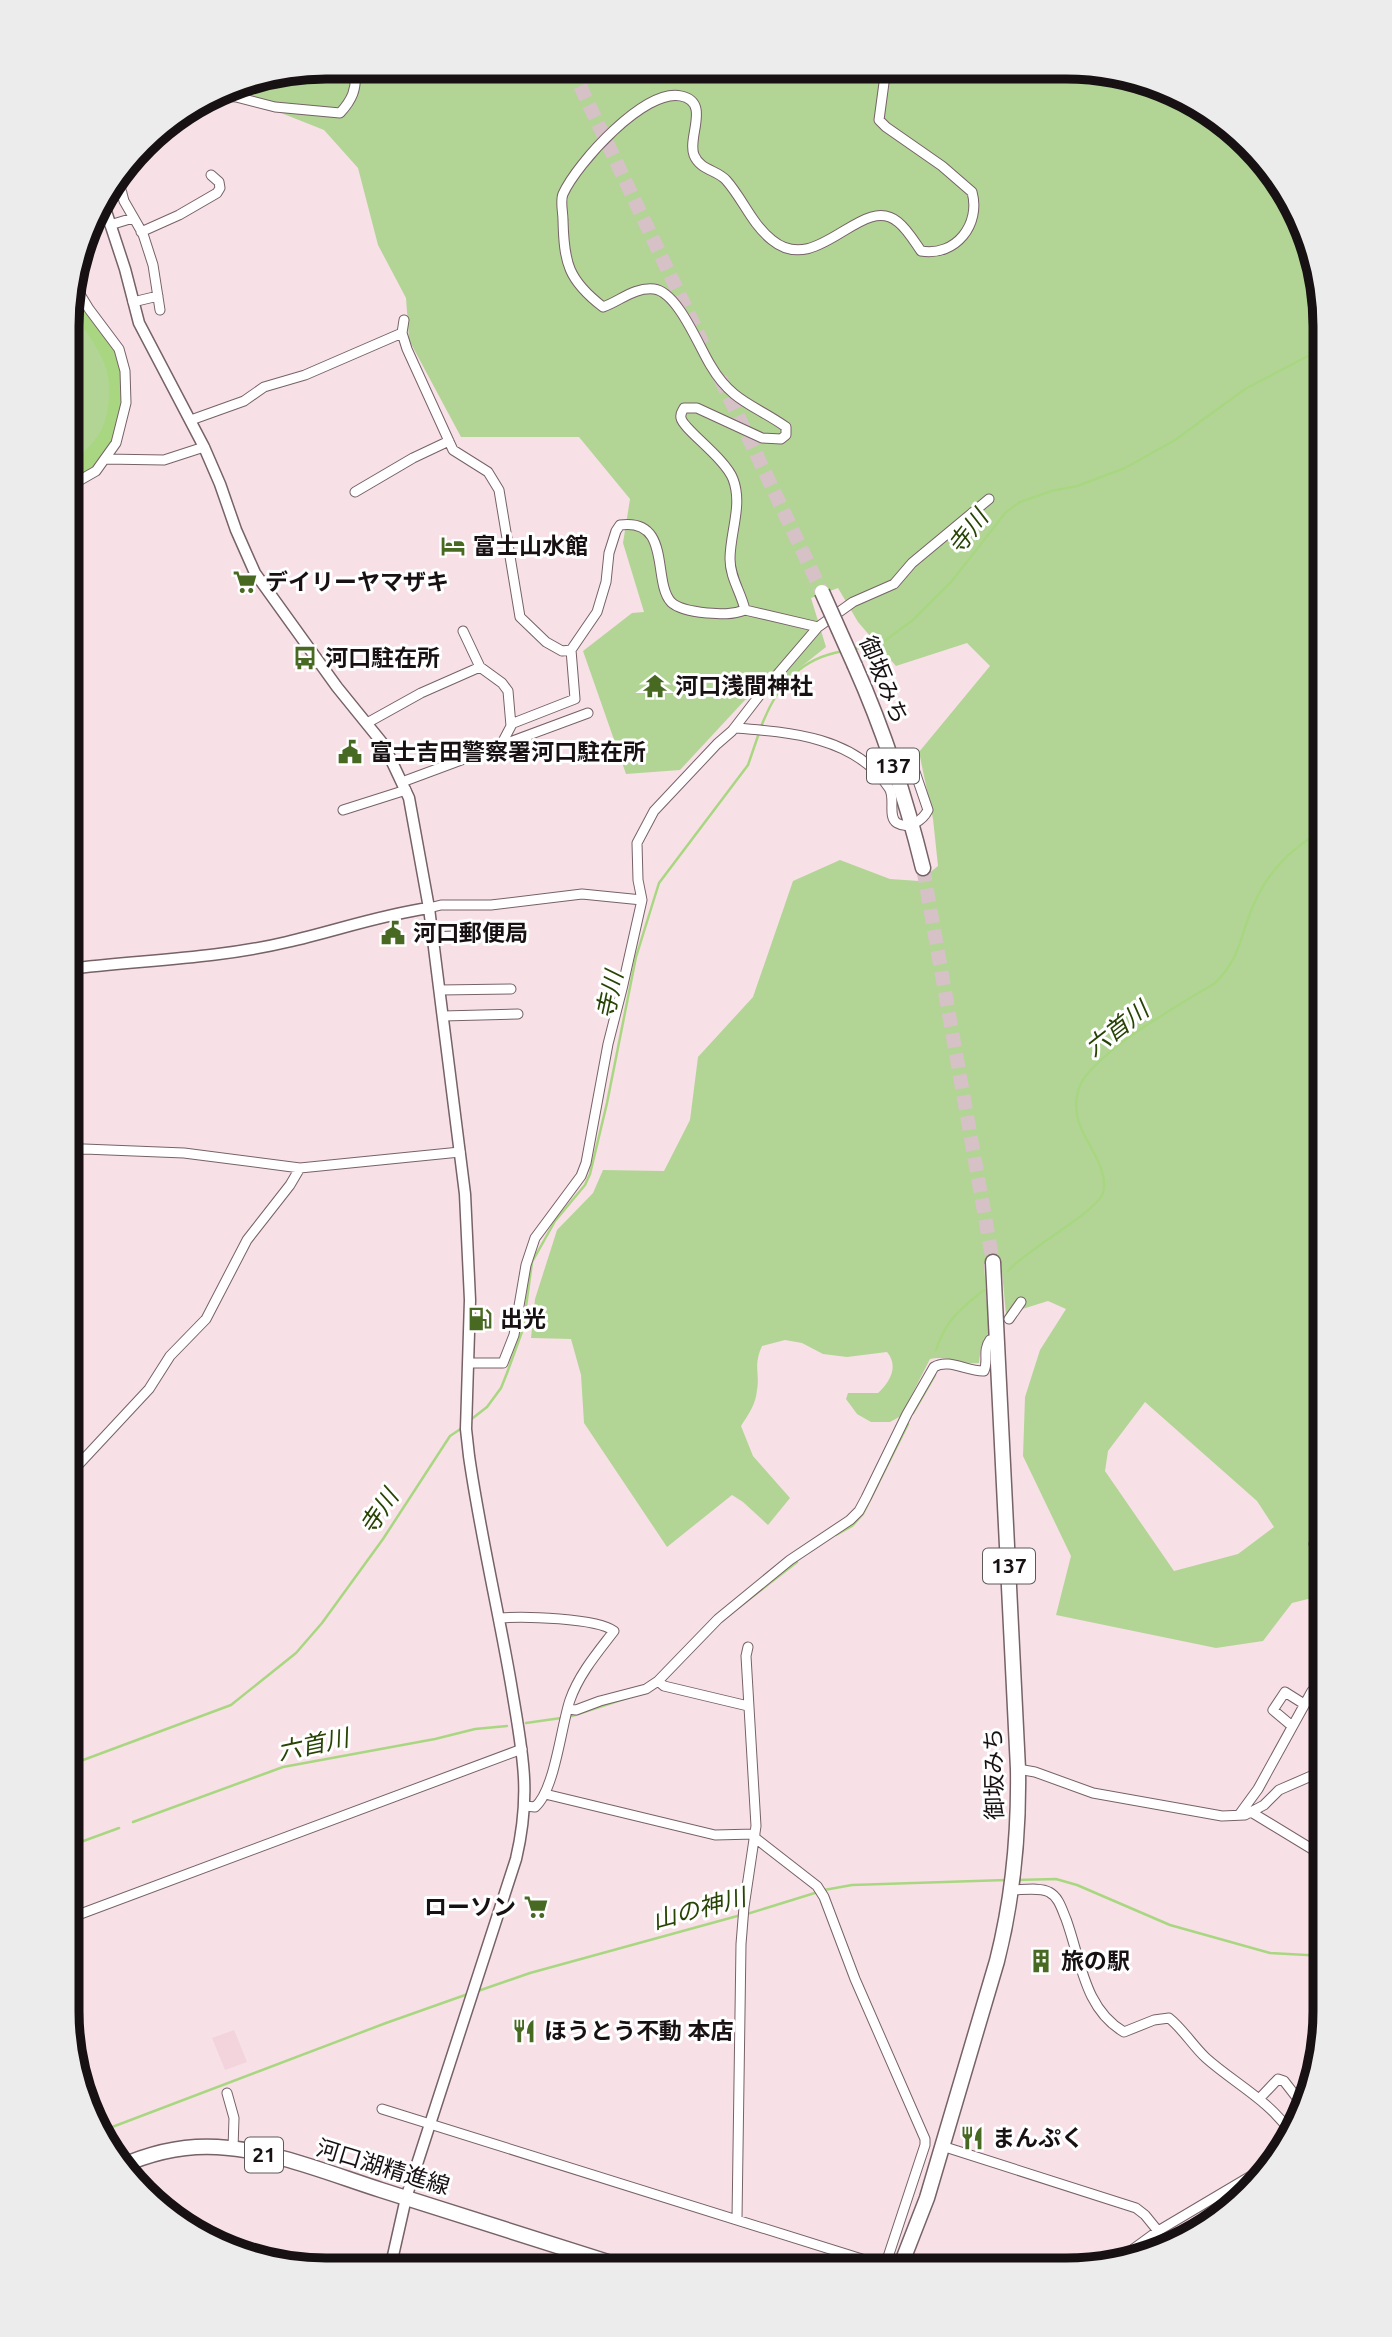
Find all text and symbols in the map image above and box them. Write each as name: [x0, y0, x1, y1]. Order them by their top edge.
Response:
water label: 寺川: [942, 502, 995, 559]
hotel icon: 富士山水館: [439, 532, 467, 560]
place label: 富士山水館: [473, 533, 588, 558]
supermarket icon: デイリーヤマザキ: [231, 568, 259, 596]
place label: デイリーヤマザキ: [265, 569, 449, 594]
street label: 御坂みち: [856, 632, 913, 727]
bus stop icon: 河口駐在所: [291, 644, 319, 672]
place label: 河口駐在所: [325, 645, 440, 670]
temple icon: 河口浅間神社: [641, 672, 669, 700]
place label: 河口浅間神社: [675, 673, 813, 698]
public building icon: 富士吉田警察署河口駐在所: [336, 738, 364, 766]
place label: 富士吉田警察署河口駐在所: [370, 739, 646, 764]
road number: 137: [867, 748, 919, 784]
public building icon: 河口郵便局: [379, 919, 407, 947]
place label: 河口郵便局: [413, 920, 528, 945]
water label: 寺川: [591, 966, 628, 1021]
water label: 六首川: [1080, 994, 1156, 1061]
fuel station icon: 出光: [466, 1305, 494, 1333]
place label: 出光: [500, 1306, 546, 1331]
water label: 寺川: [354, 1482, 405, 1539]
road number: 137: [983, 1548, 1035, 1584]
water label: 六首川: [275, 1723, 354, 1765]
street label: 御坂みち: [980, 1728, 1007, 1820]
water label: 山の神川: [649, 1882, 752, 1934]
supermarket icon: ローソン: [522, 1893, 550, 1921]
place label: ローソン: [424, 1894, 516, 1919]
building icon: 旅の駅: [1027, 1947, 1055, 1975]
place label: 旅の駅: [1061, 1948, 1130, 1973]
restaurant icon: ほうとう不動 本店: [510, 2017, 538, 2045]
place label: ほうとう不動 本店: [544, 2018, 733, 2043]
restaurant icon: まんぷく: [958, 2124, 986, 2152]
place label: まんぷく: [992, 2125, 1084, 2150]
street label: 河口湖精進線: [314, 2134, 453, 2199]
road number: 21: [245, 2138, 283, 2172]

